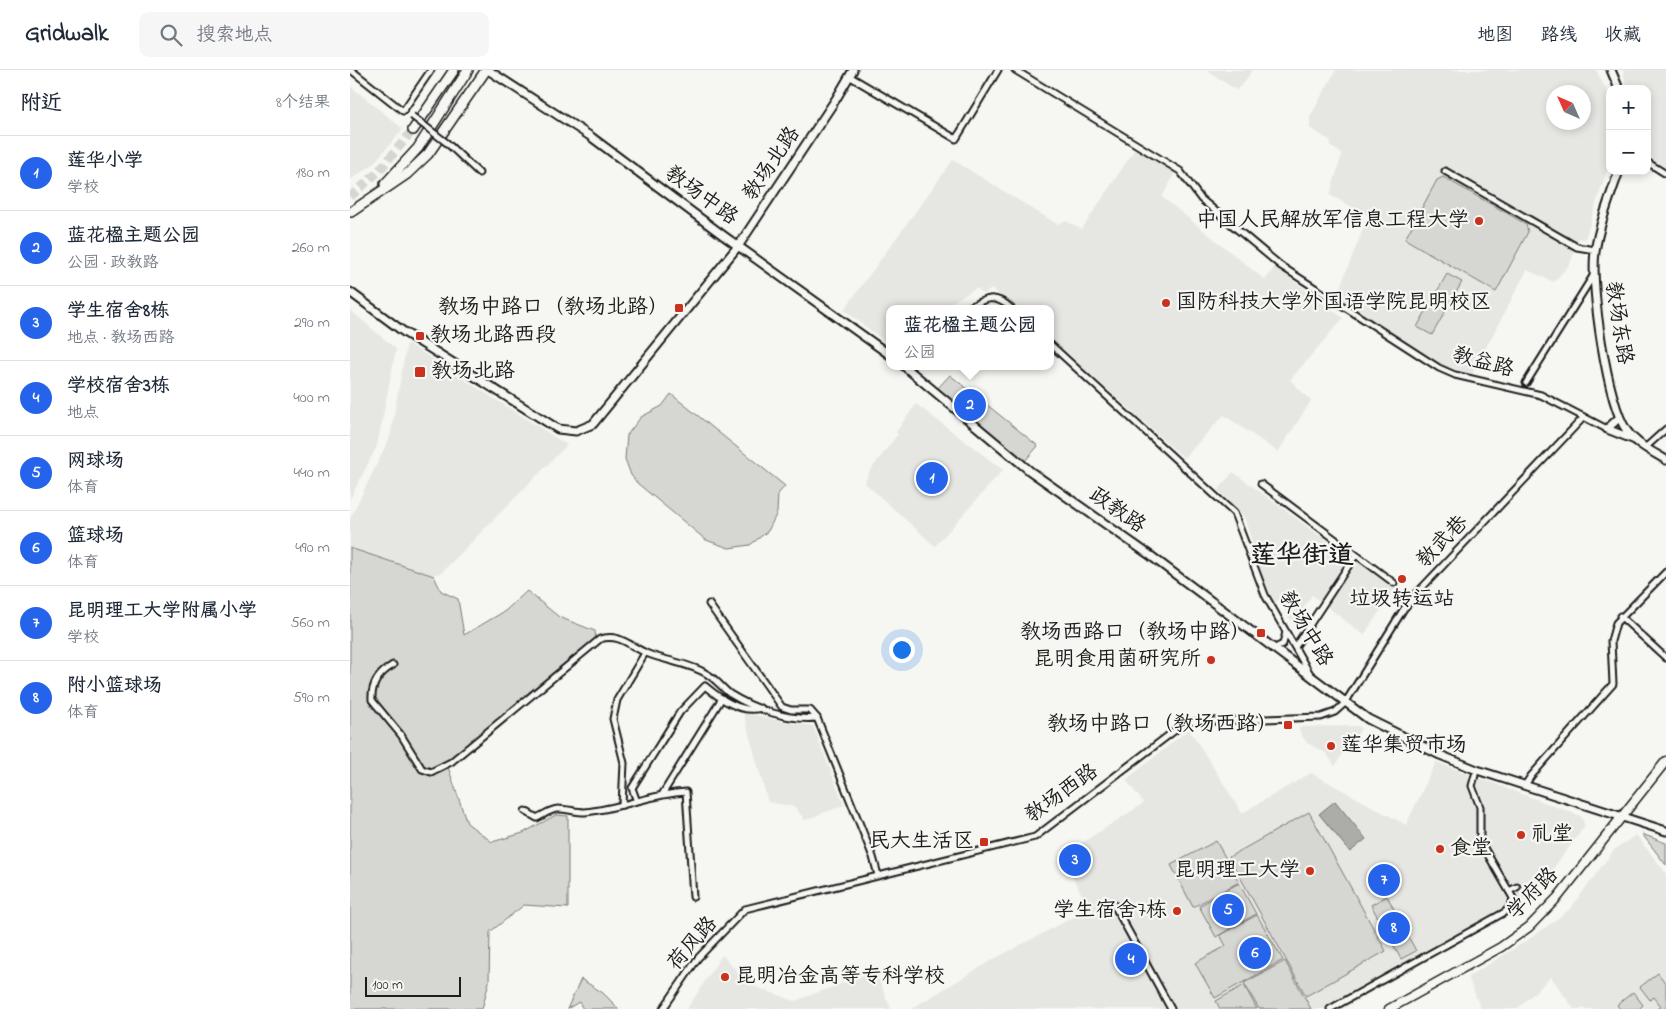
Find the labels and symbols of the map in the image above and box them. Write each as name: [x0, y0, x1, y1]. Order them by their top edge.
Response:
north arrow: [1546, 85, 1591, 130]
street label: 教场北路: [736, 121, 808, 207]
street label: 教场中路: [658, 159, 744, 233]
place label: 中国人民解放军信息工程大学: [1196, 206, 1469, 236]
marker: 中国人民解放军信息工程大学: [1473, 215, 1485, 227]
street label: 教场东路: [1597, 279, 1639, 367]
place label: 国防科技大学外国语学院昆明校区: [1176, 288, 1491, 318]
place label: 教场中路口（教场北路）: [438, 293, 669, 323]
marker: 国防科技大学外国语学院昆明校区: [1160, 297, 1172, 309]
marker: 教场中路口（教场北路）: [673, 302, 685, 314]
place label: 教场北路西段: [430, 321, 556, 351]
marker: 教场北路西段: [414, 330, 426, 342]
street label: 教益路: [1449, 340, 1517, 386]
place label: 教场北路: [431, 357, 515, 387]
marker: 教场北路: [413, 365, 427, 379]
pin: 2: [954, 386, 986, 424]
pin: 1: [916, 459, 948, 497]
street label: 政教路: [1083, 481, 1151, 541]
street label: 教武巷: [1410, 509, 1476, 575]
district label: 莲华街道: [1250, 538, 1354, 576]
marker: 垃圾转运站: [1396, 573, 1408, 585]
street label: 教场中路: [1271, 585, 1339, 673]
place label: 垃圾转运站: [1350, 585, 1455, 615]
place label: 教场西路口（教场中路）: [1020, 618, 1251, 648]
marker: 教场西路口（教场中路）: [1255, 627, 1267, 639]
your location: [889, 637, 915, 663]
place label: 昆明食用菌研究所: [1033, 645, 1201, 675]
marker: 昆明食用菌研究所: [1205, 654, 1217, 666]
place label: 教场中路口（教场西路）: [1047, 710, 1278, 740]
marker: 教场中路口（教场西路）: [1282, 719, 1294, 731]
place label: 莲华集贸市场: [1341, 731, 1467, 761]
marker: 莲华集贸市场: [1325, 740, 1337, 752]
street label: 教场西路: [1019, 757, 1105, 831]
place label: 礼堂: [1531, 820, 1573, 850]
place label: 民大生活区: [869, 827, 974, 857]
marker: 礼堂: [1515, 829, 1527, 841]
place label: 食堂: [1450, 834, 1492, 864]
marker: 民大生活区: [978, 836, 990, 848]
pin: 3: [1059, 841, 1091, 879]
marker: 食堂: [1434, 843, 1446, 855]
place label: 昆明理工大学: [1174, 856, 1300, 886]
pin: 7: [1368, 861, 1400, 899]
street label: 学府路: [1500, 861, 1566, 927]
marker: 昆明理工大学: [1304, 865, 1316, 877]
pin: 5: [1212, 891, 1244, 929]
place label: 学生宿舍7栋: [1053, 896, 1167, 926]
marker: 学生宿舍7栋: [1171, 905, 1183, 917]
pin: 8: [1378, 909, 1410, 947]
street label: 荷风路: [661, 910, 725, 978]
pin: 6: [1239, 934, 1271, 972]
pin: 4: [1115, 940, 1147, 978]
place label: 昆明冶金高等专科学校: [735, 962, 945, 992]
marker: 昆明冶金高等专科学校: [719, 971, 731, 983]
scale bar: [365, 974, 461, 997]

